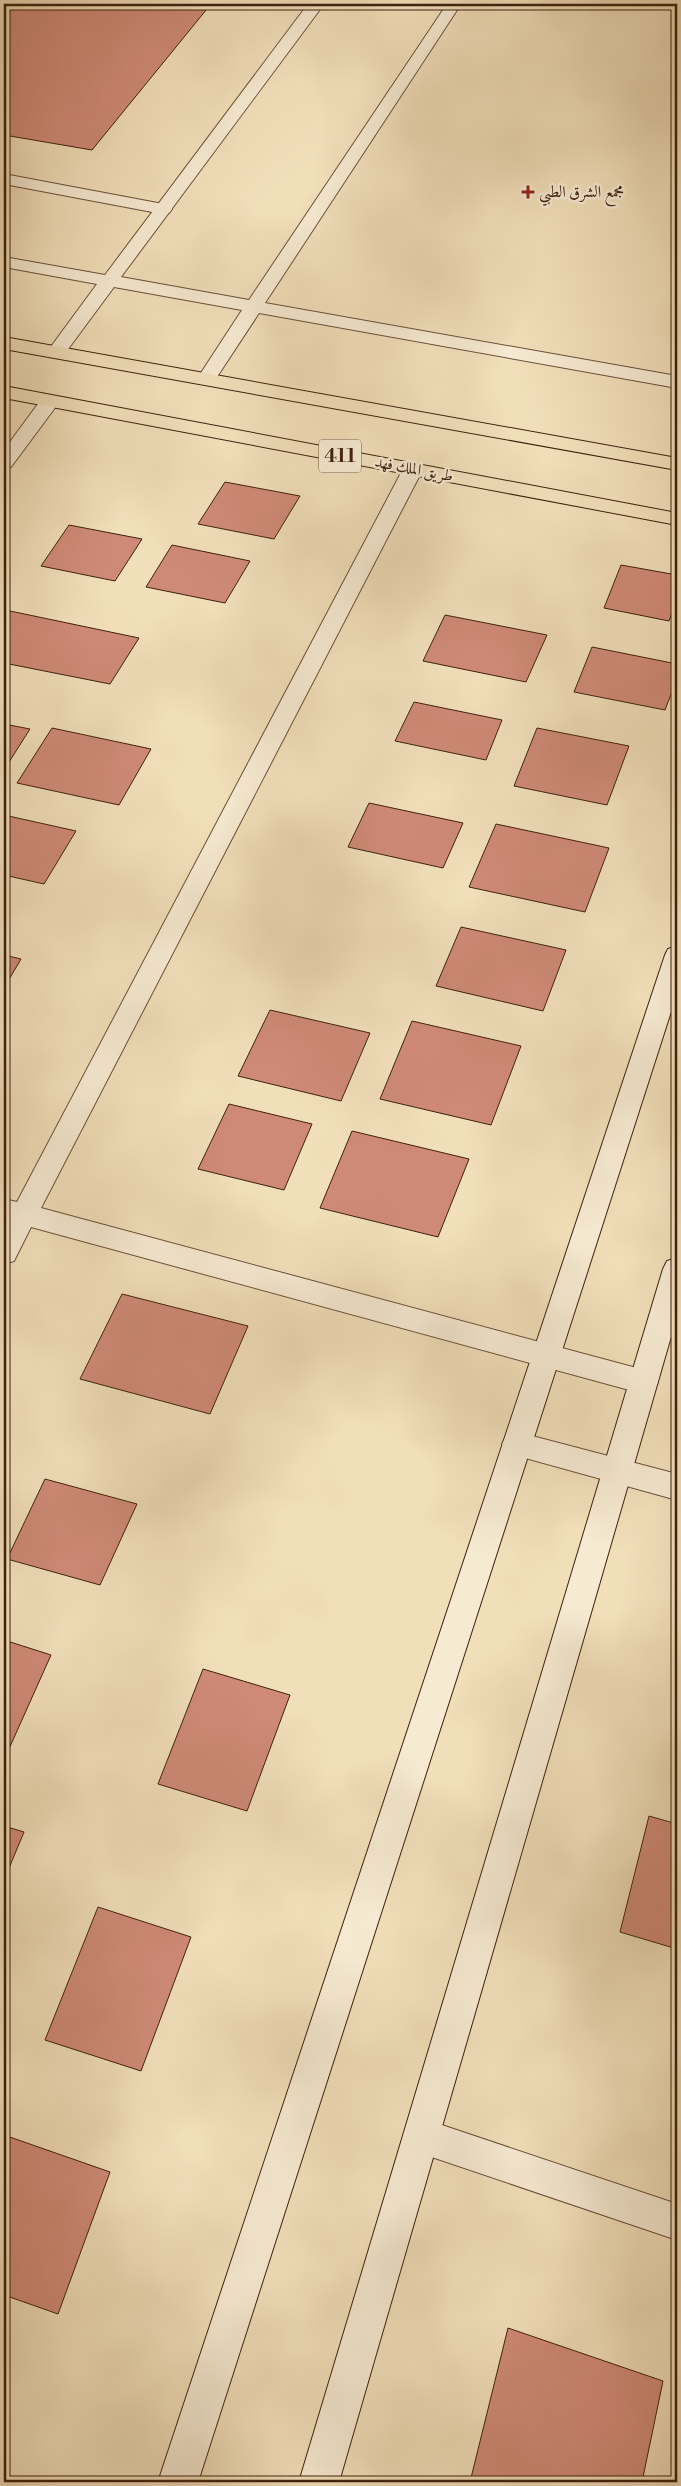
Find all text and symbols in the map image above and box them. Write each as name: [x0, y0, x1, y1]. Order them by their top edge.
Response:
place label: مجمع الشرق الطبي: [539, 182, 624, 207]
marker: مجمع الشرق الطبي: [521, 185, 535, 199]
road number: 411: [319, 440, 361, 472]
street label: طريق الملك فهد: [373, 452, 455, 486]

